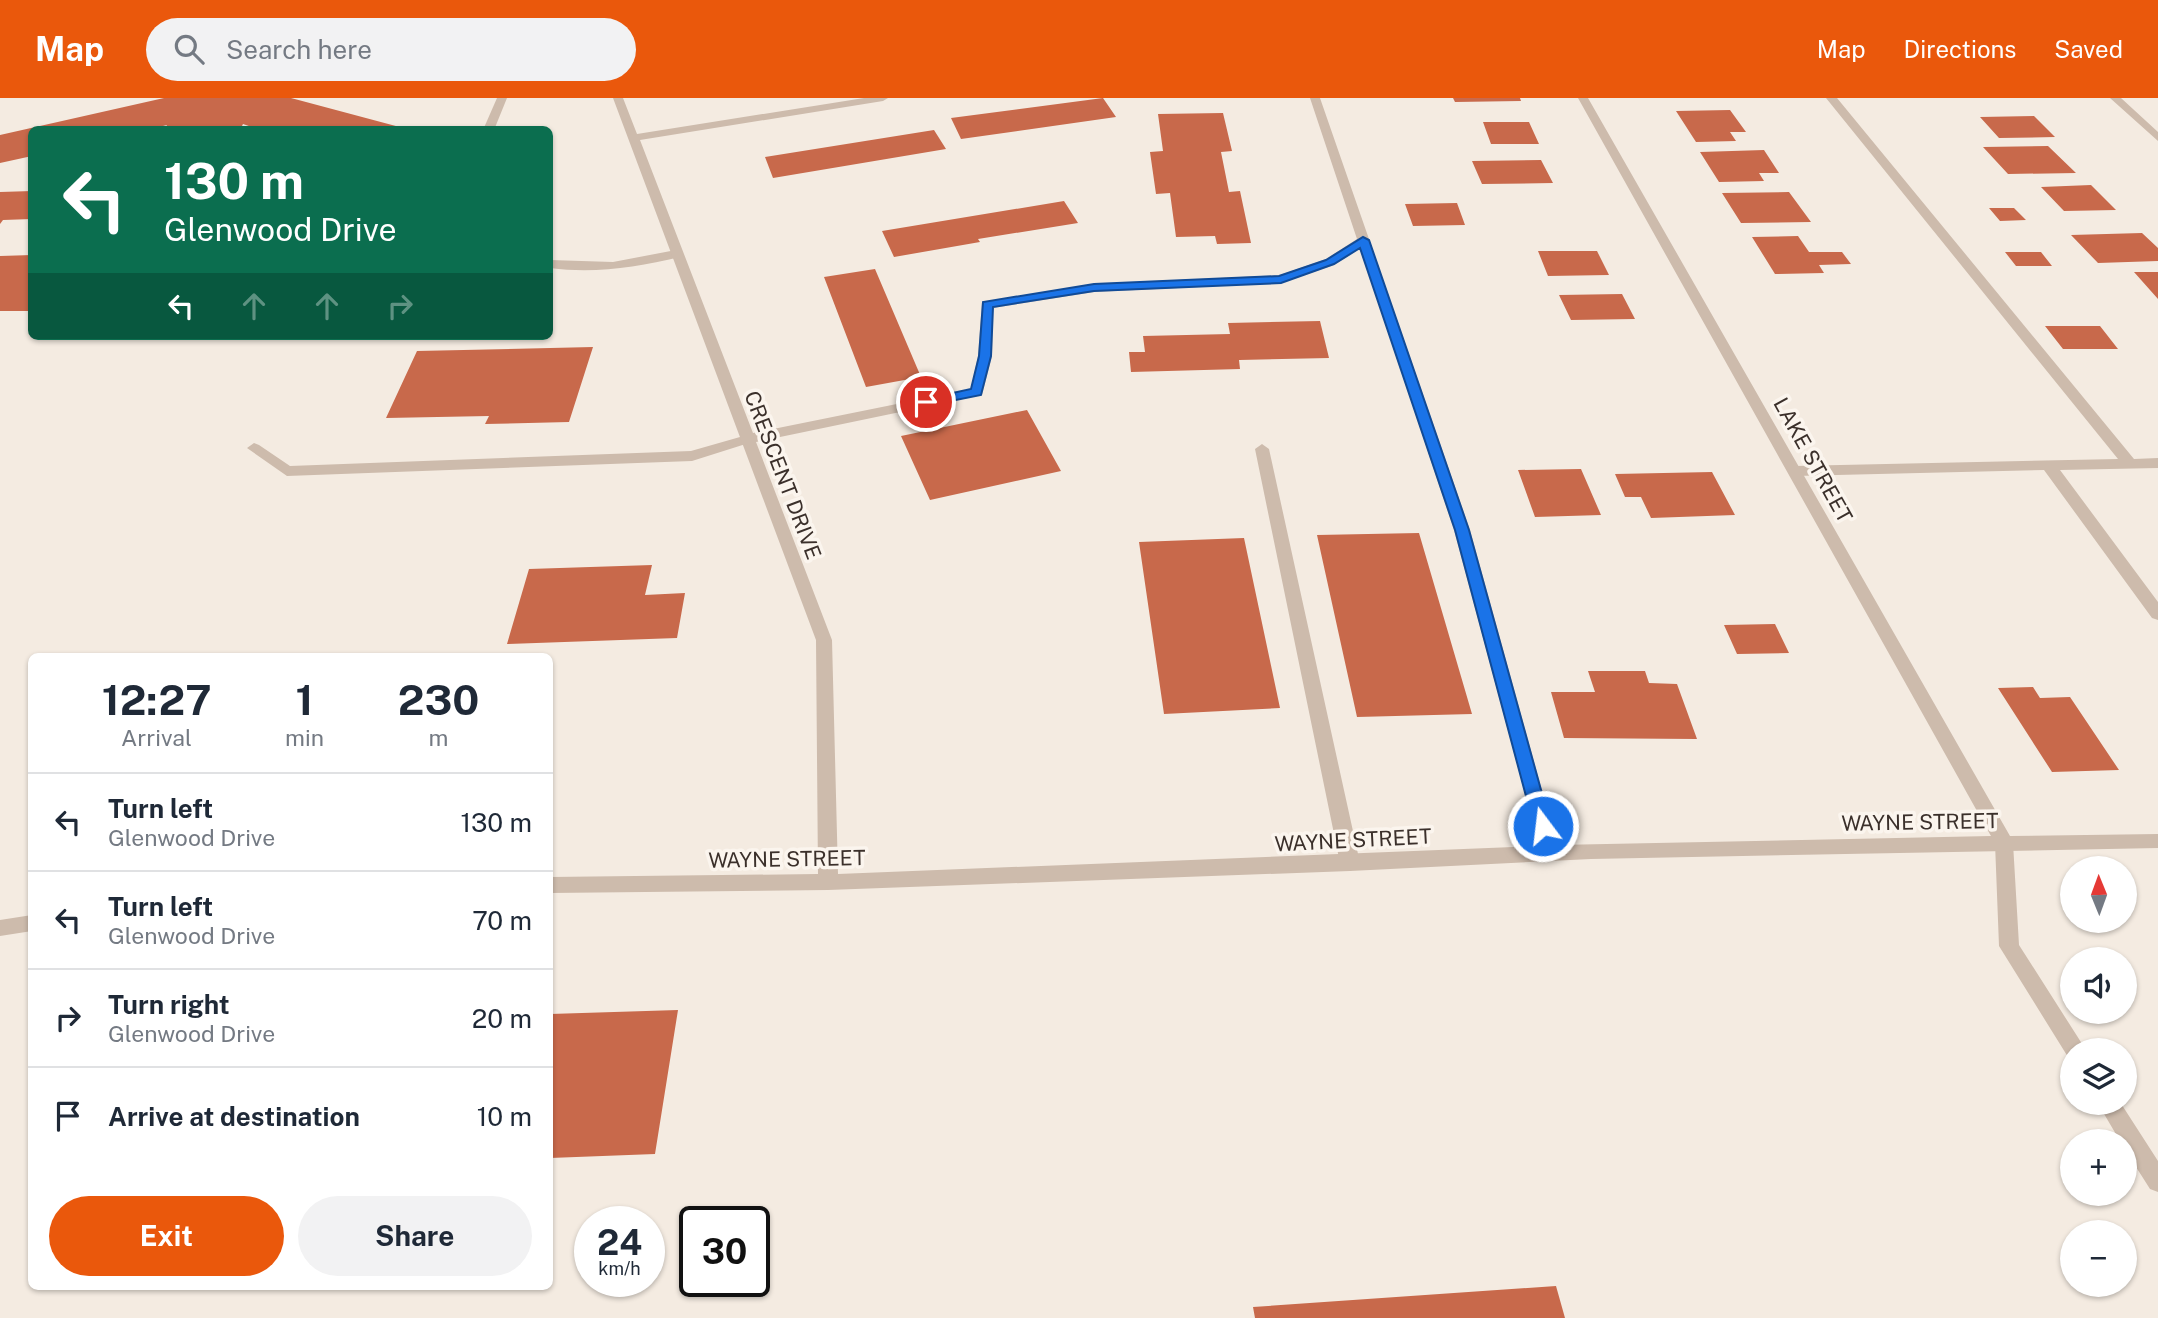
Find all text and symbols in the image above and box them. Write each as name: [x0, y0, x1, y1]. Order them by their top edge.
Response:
search box: [146, 18, 636, 81]
text: Map: [35, 30, 104, 68]
icon: search: [170, 30, 208, 68]
text: Search here: [226, 34, 372, 65]
text: Map: [1817, 35, 1866, 63]
text: Directions: [1904, 35, 2016, 63]
text: Saved: [2054, 35, 2123, 63]
text: 130 m: [164, 152, 304, 210]
icon: left: [49, 154, 140, 245]
text: Glenwood Drive: [164, 211, 397, 248]
icon: left: [162, 287, 200, 325]
icon: ahead: [235, 287, 273, 325]
icon: ahead: [308, 287, 346, 325]
icon: right: [381, 287, 419, 325]
pin: [896, 372, 956, 432]
icon: arrive: [907, 383, 945, 421]
street label: CRESCENT DRIVE: [739, 387, 827, 563]
street label: LAKE STREET: [1768, 393, 1858, 527]
text: 12:27: [102, 675, 211, 724]
text: 1: [296, 675, 314, 724]
text: 230: [398, 675, 479, 724]
text: Arrival: [121, 724, 192, 751]
text: min: [285, 724, 324, 751]
text: m: [429, 724, 448, 751]
position arrow: [1506, 789, 1580, 863]
text: Turn left: [108, 793, 213, 824]
icon: left: [49, 803, 87, 841]
text: 130 m: [460, 807, 532, 838]
street label: WAYNE STREET: [1841, 808, 1999, 836]
street label: WAYNE STREET: [1274, 823, 1432, 857]
text: Glenwood Drive: [108, 824, 275, 851]
street label: WAYNE STREET: [708, 845, 866, 873]
north arrow: [2060, 856, 2137, 933]
map controls: [2060, 856, 2137, 1297]
text: Turn left: [108, 891, 213, 922]
icon: left: [49, 901, 87, 939]
text: 70 m: [472, 905, 532, 936]
text: Glenwood Drive: [108, 922, 275, 949]
button: sound: [2060, 947, 2137, 1024]
text: Turn right: [108, 989, 230, 1020]
icon: right: [49, 999, 87, 1037]
text: 20 m: [472, 1003, 532, 1034]
text: Glenwood Drive: [108, 1020, 275, 1047]
button: layers: [2060, 1038, 2137, 1115]
icon: arrive: [49, 1097, 87, 1135]
text: Arrive at destination: [108, 1101, 360, 1132]
text: 10 m: [477, 1101, 532, 1132]
button: +: [2060, 1129, 2137, 1206]
button: Exit: [49, 1196, 284, 1276]
button: Share: [298, 1196, 532, 1276]
speed limit sign: 30: [679, 1206, 770, 1297]
button: −: [2060, 1220, 2137, 1297]
text: 24: [597, 1222, 642, 1263]
text: km/h: [598, 1258, 641, 1279]

